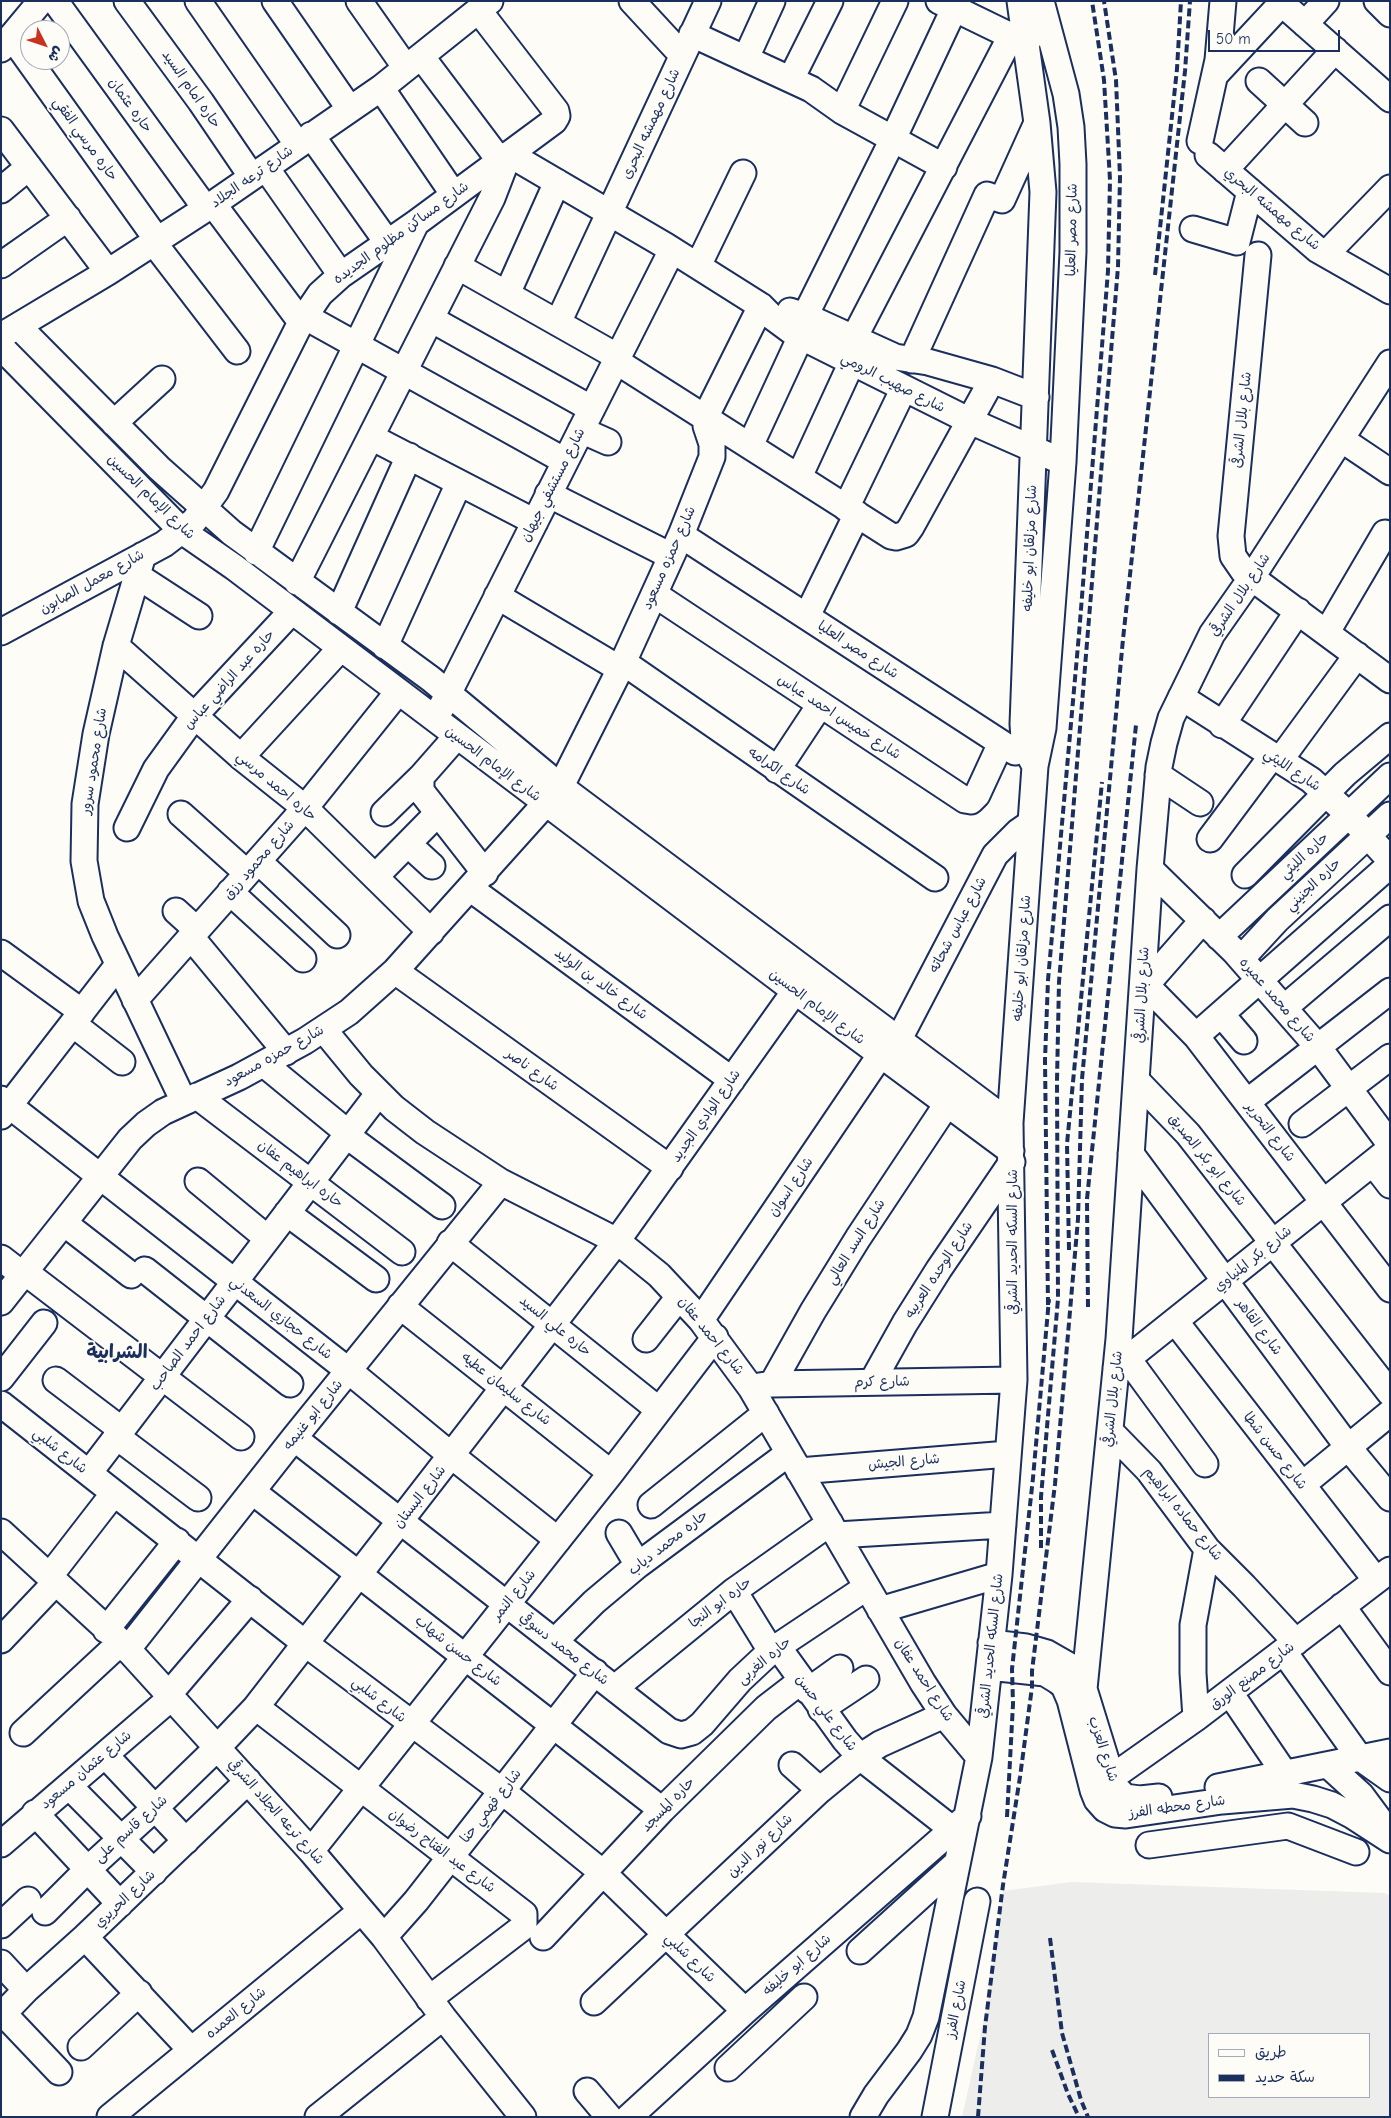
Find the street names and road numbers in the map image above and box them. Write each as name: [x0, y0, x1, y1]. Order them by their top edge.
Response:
street label: حاره امام السيد: [158, 47, 224, 131]
street label: شارع مهمشه البحرى: [618, 66, 684, 182]
street label: حاره عثمان: [105, 74, 155, 136]
street label: حاره مرسي الفقي: [49, 94, 121, 184]
street label: شارع ترعه الجلاد: [208, 142, 296, 212]
street label: شارع مهمشه البحري: [1221, 164, 1323, 254]
street label: شارع مساكن مظلوم الجديده: [330, 178, 472, 288]
street label: شارع مصر العليا: [1063, 183, 1081, 277]
street label: شارع صهيب الرومي: [838, 349, 948, 417]
street label: شارع بلال الشرقى: [1229, 371, 1255, 469]
street label: شارع مستشفي جيهان: [517, 425, 589, 545]
street label: شارع الإمام الحسين: [104, 451, 198, 543]
street label: شارع مزلقان ابو خليفه: [1019, 484, 1041, 612]
street label: شارع حمزه مسعود: [639, 504, 699, 612]
street label: شارع معمل الصابون: [37, 546, 147, 618]
street label: شارع بلال الشرقي: [1206, 550, 1274, 640]
street label: شارع مصر العليا: [814, 618, 902, 682]
street label: حاره عبد الراضي عباس: [180, 627, 278, 733]
street label: شارع خميس احمد عباس: [774, 671, 904, 763]
street label: شارع محمود سرور: [77, 707, 111, 815]
street label: شارع الإمام الحسين: [442, 723, 544, 805]
street label: شارع الكرامه: [745, 744, 813, 798]
street label: شارع الليثي: [1260, 745, 1324, 795]
street label: حاره احمد مرسي: [233, 748, 319, 824]
street label: شارع محمود رزق: [220, 817, 298, 903]
street label: حاره الليثي: [1276, 829, 1332, 883]
street label: حاره الجنيني: [1282, 855, 1344, 915]
street label: شارع عباس شحاته: [926, 874, 990, 976]
street label: شارع مزلقان ابو خليفه: [1009, 894, 1035, 1022]
street label: شارع خالد بن الوليد: [551, 945, 651, 1023]
street label: شارع بلال الشرقي: [1131, 946, 1153, 1044]
street label: شارع محمد عميره: [1236, 954, 1318, 1046]
street label: شارع الإمام الحسين: [766, 966, 868, 1048]
street label: شارع حمزه مسعود: [221, 1022, 327, 1090]
street label: شارع ناصر: [502, 1045, 562, 1095]
street label: شارع الوادي الجديد: [668, 1066, 744, 1166]
street label: شارع التحرير: [1241, 1099, 1299, 1165]
street label: شارع ابو بكر الصديق: [1165, 1111, 1249, 1209]
street label: حاره ابراهيم عفان: [254, 1137, 346, 1211]
street label: شارع اسوان: [765, 1154, 817, 1220]
street label: شارع السكه الحديد الشرقي: [1005, 1169, 1021, 1315]
street label: شارع السد العالي: [823, 1196, 889, 1288]
street label: شارع الوحده العربيه: [901, 1218, 977, 1322]
street label: شارع بكر المنياوي: [1211, 1223, 1295, 1295]
street label: شارع حجازي السعدني: [226, 1273, 336, 1363]
street label: شارع احمد الصاحب: [147, 1292, 229, 1394]
street label: حاره علي السيد: [516, 1292, 594, 1360]
street label: شارع احمد عفان: [674, 1294, 748, 1378]
street label: شارع القاهر: [1232, 1295, 1286, 1359]
street label: شارع سليمان عطيه: [458, 1349, 554, 1429]
street label: شارع بلال الشرقي: [1100, 1350, 1126, 1448]
street label: شارع كرم: [854, 1373, 910, 1391]
street label: شارع ابو غنيمه: [279, 1376, 347, 1454]
street label: شارع حسن شطا: [1240, 1409, 1310, 1493]
street label: شارع شلبي: [30, 1425, 90, 1477]
street label: شارع الجيش: [867, 1451, 941, 1473]
street label: شارع البستان: [390, 1462, 450, 1532]
street label: شارع حماده ابراهيم: [1140, 1464, 1226, 1564]
street label: حاره محمد دياب: [625, 1507, 711, 1579]
street label: شارع النمر: [488, 1566, 540, 1624]
street label: شارع السكه الحديد الشرقي: [975, 1573, 1007, 1719]
street label: حاره ابو النجا: [686, 1574, 754, 1632]
street label: شارع محمد دسوقي: [516, 1609, 612, 1689]
street label: شارع حسن شهاب: [411, 1612, 505, 1690]
street label: حاره الغربى: [734, 1634, 794, 1688]
street label: شارع احمد عفان: [891, 1635, 957, 1725]
street label: شارع مصنع الورق: [1206, 1639, 1298, 1713]
street label: شارع علي حسن: [792, 1671, 860, 1755]
street label: شارع شلبي: [349, 1674, 409, 1726]
street label: شارع العزب: [1085, 1714, 1121, 1784]
street label: شارع عثمان مسعود: [37, 1727, 135, 1813]
street label: شارع ترعه الجلاد الشرقي: [224, 1756, 328, 1868]
street label: شارع فهمي حنا: [457, 1766, 525, 1846]
street label: حاره المسجد: [638, 1774, 698, 1836]
street label: شارع قاسم على: [91, 1792, 171, 1866]
street label: شارع محطه الفرز: [1128, 1792, 1226, 1822]
street label: شارع عبد الفتاح رضوان: [385, 1805, 499, 1897]
street label: شارع نور الدين: [724, 1811, 796, 1881]
street label: شارع الحريري: [91, 1866, 159, 1932]
street label: شارع شلبي: [661, 1930, 719, 1986]
street label: شارع ابو خليفه: [759, 1931, 835, 1999]
street label: شارع الفرز: [942, 1978, 970, 2040]
street label: شارع العمده: [202, 1984, 270, 2042]

